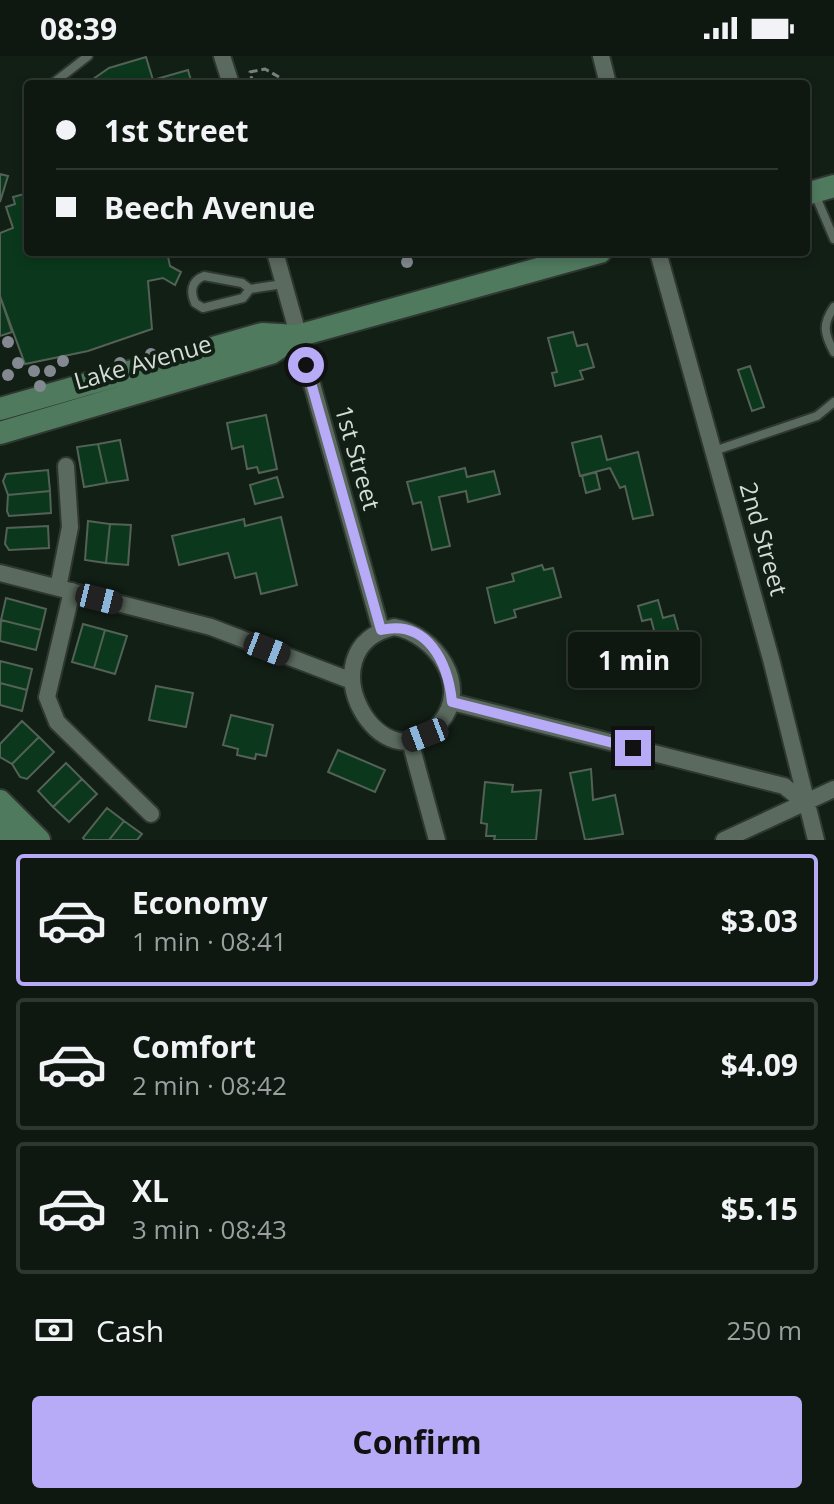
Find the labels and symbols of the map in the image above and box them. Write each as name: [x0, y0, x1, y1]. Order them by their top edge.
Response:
street label: Lake Avenue: [70, 326, 215, 397]
route start: [288, 347, 324, 383]
street label: 1st Street: [328, 402, 389, 514]
street label: 2nd Street: [733, 478, 796, 599]
car: [73, 582, 125, 616]
car: [240, 629, 294, 669]
callout: 1 min: [567, 632, 699, 688]
car: [398, 715, 452, 755]
route end: [615, 730, 651, 766]

